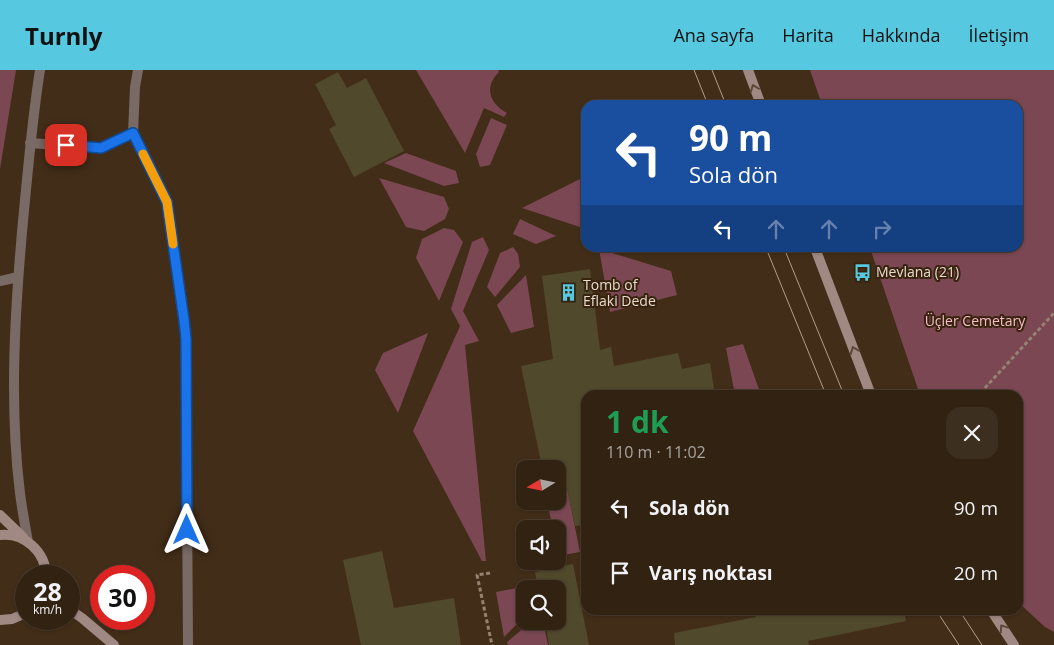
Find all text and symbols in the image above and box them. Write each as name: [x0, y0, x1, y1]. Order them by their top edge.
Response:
text: Turnly: [25, 19, 102, 52]
text: Ana sayfa: [673, 23, 754, 47]
text: Harita: [782, 23, 834, 47]
text: Hakkında: [862, 23, 941, 47]
text: İletişim: [969, 23, 1029, 47]
one-way arrow: [750, 84, 760, 92]
text: 90 m: [689, 114, 772, 161]
icon: left: [606, 120, 671, 185]
pin: [45, 124, 87, 166]
icon: arrive: [52, 131, 80, 159]
text: Sola dön: [689, 159, 778, 189]
icon: left: [709, 215, 737, 243]
icon: ahead: [762, 215, 790, 243]
icon: ahead: [815, 215, 843, 243]
icon: right: [868, 215, 896, 243]
bus stop icon: Mevlana (21): [852, 262, 872, 282]
place label: Mevlana (21): [876, 262, 959, 281]
place label: Tomb of Eflaki Dede: [583, 275, 656, 310]
building icon: Tomb of Eflaki Dede: [559, 283, 579, 303]
park label: Üçler Cemetary: [925, 311, 1026, 330]
one-way arrow: [849, 346, 859, 354]
text: 1 dk: [606, 401, 669, 442]
button: close: [946, 407, 998, 459]
text: 110 m · 11:02: [606, 441, 706, 463]
north arrow: [516, 460, 566, 510]
map controls: [516, 460, 566, 630]
icon: left: [606, 494, 634, 522]
text: Sola dön: [649, 495, 730, 521]
text: 90 m: [954, 495, 998, 521]
position arrow: [160, 503, 212, 555]
button: sound: [516, 520, 566, 570]
icon: arrive: [606, 559, 634, 587]
text: Varış noktası: [649, 560, 773, 586]
text: 20 m: [954, 560, 998, 586]
speed limit sign: 30: [90, 565, 155, 630]
text: 28: [33, 574, 62, 608]
button: search: [516, 580, 566, 630]
text: km/h: [33, 601, 62, 618]
one-way arrow: [999, 624, 1009, 633]

